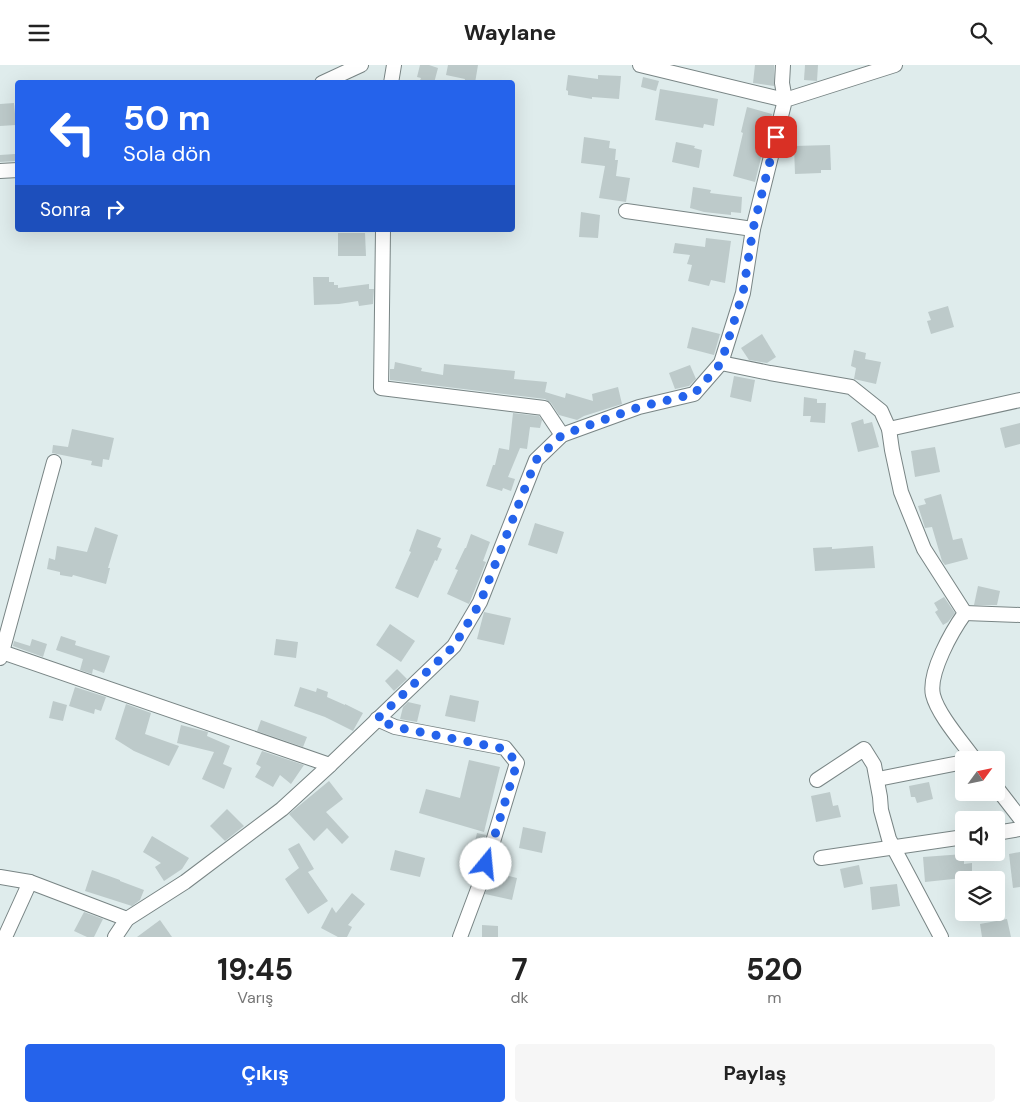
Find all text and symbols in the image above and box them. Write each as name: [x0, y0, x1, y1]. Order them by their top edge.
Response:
text: Waylane: [464, 18, 556, 47]
icon: menu: [25, 19, 53, 47]
icon: search: [967, 19, 995, 47]
text: 50 m: [123, 95, 211, 141]
icon: left: [40, 100, 105, 165]
pin: [755, 116, 797, 158]
icon: arrive: [762, 123, 790, 151]
text: Sola dön: [123, 139, 211, 168]
icon: right: [101, 195, 129, 223]
text: Sonra: [40, 197, 91, 222]
north arrow: [955, 751, 1005, 801]
map controls: [955, 751, 1005, 921]
button: sound: [955, 811, 1005, 861]
position arrow: [459, 837, 511, 889]
button: layers: [955, 871, 1005, 921]
text: 19:45: [217, 950, 293, 989]
text: 7: [511, 950, 528, 989]
text: 520: [746, 950, 803, 989]
text: Varış: [237, 987, 273, 1008]
text: dk: [510, 987, 529, 1008]
text: m: [767, 987, 781, 1008]
button: Çıkış: [25, 1044, 505, 1102]
button: Paylaş: [515, 1044, 995, 1102]

